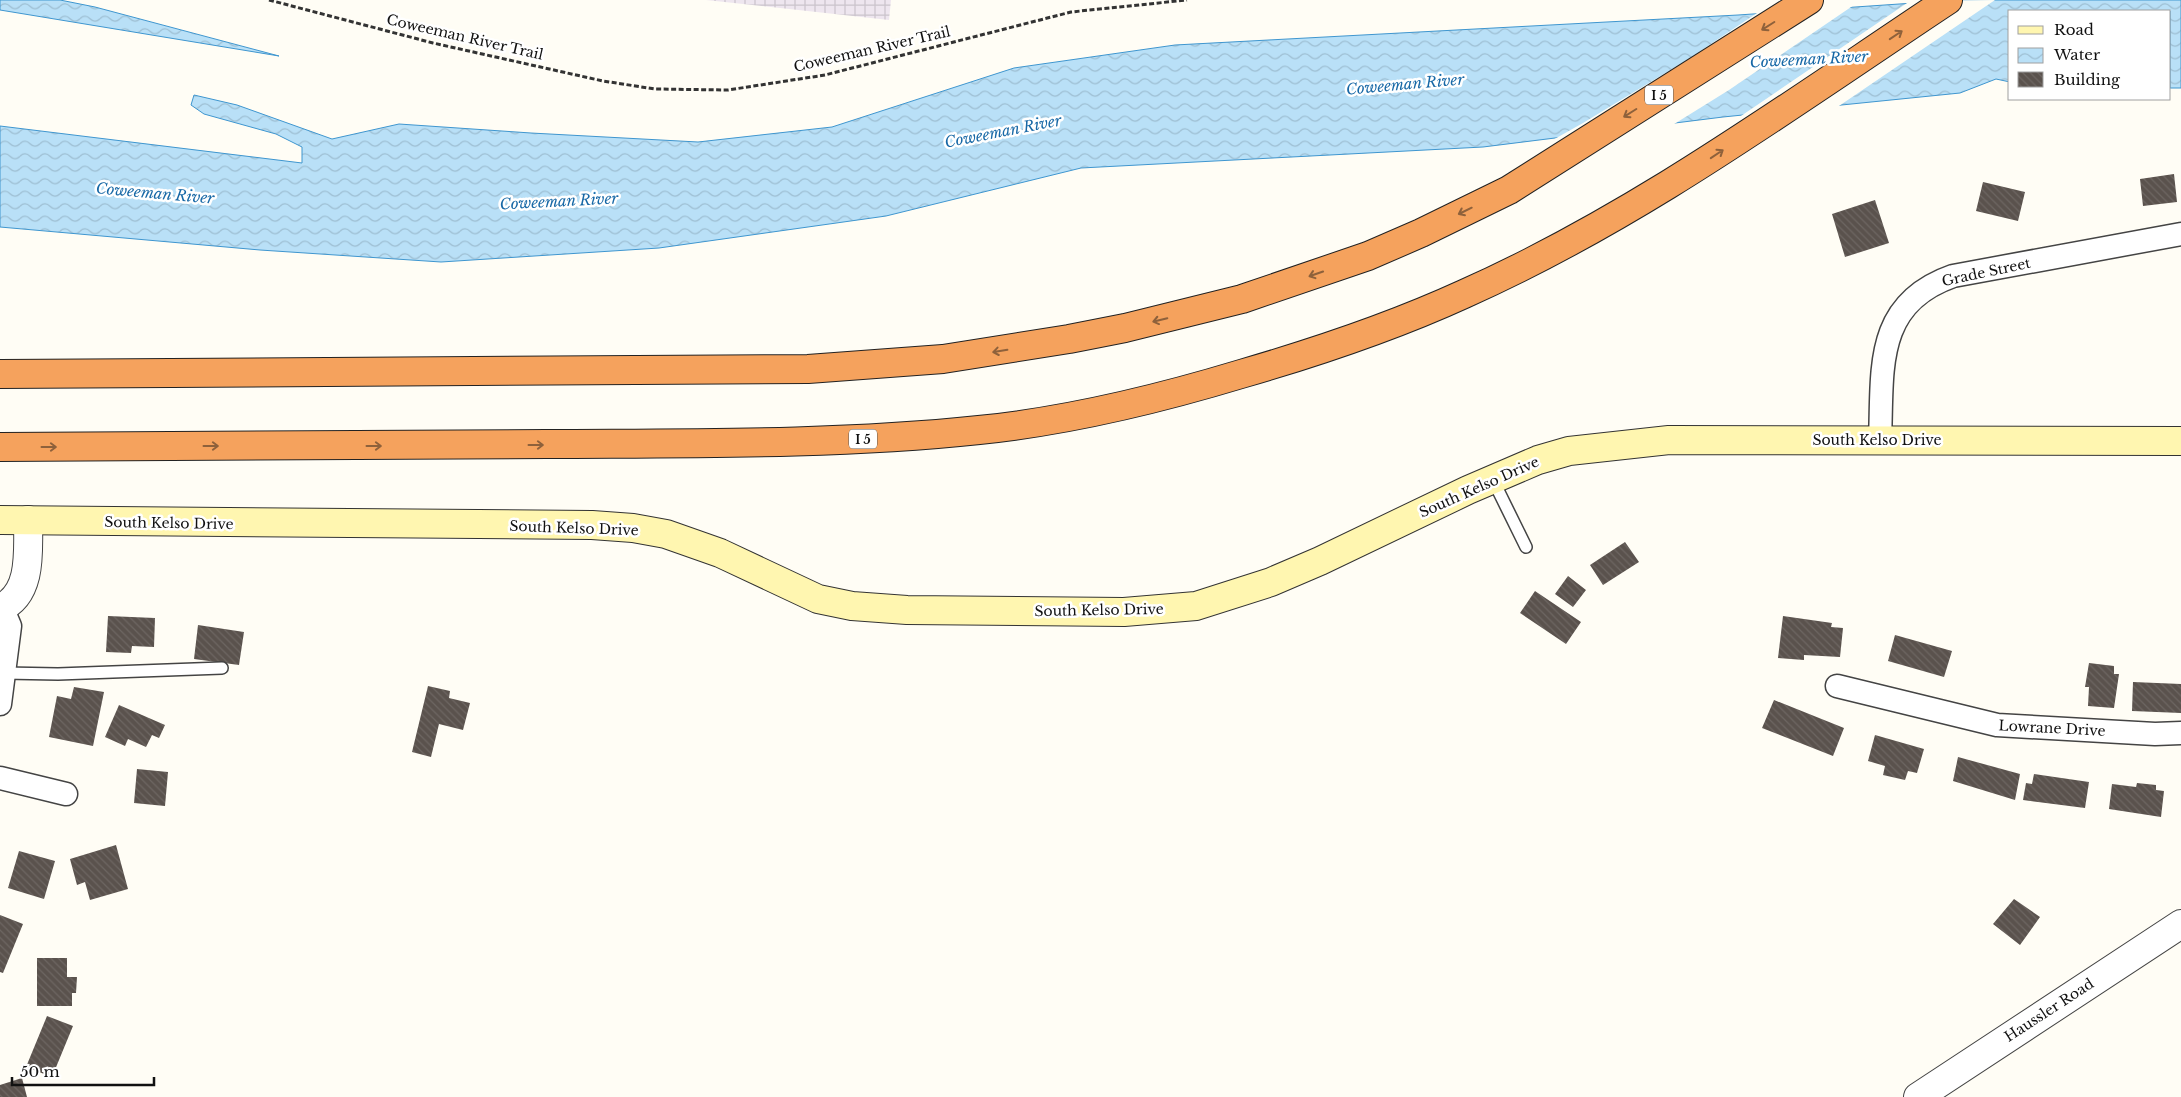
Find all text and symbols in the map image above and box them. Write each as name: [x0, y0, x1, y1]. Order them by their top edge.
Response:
street label: Coweeman River Trail: [385, 10, 545, 64]
legend: [2008, 10, 2171, 100]
text: Road: [2054, 20, 2094, 39]
one-way arrow: [1761, 21, 1775, 31]
street label: Coweeman River Trail: [792, 22, 952, 76]
one-way arrow: [1889, 30, 1903, 40]
text: Water: [2053, 45, 2101, 64]
water label: Coweeman River: [1749, 46, 1870, 72]
water label: Coweeman River: [1345, 69, 1466, 99]
text: Building: [2054, 70, 2121, 89]
road number: I 5: [1645, 86, 1673, 104]
one-way arrow: [1624, 108, 1638, 118]
water label: Coweeman River: [943, 110, 1064, 152]
one-way arrow: [1709, 149, 1723, 159]
water label: Coweeman River: [95, 178, 216, 208]
water label: Coweeman River: [499, 188, 620, 214]
one-way arrow: [1458, 207, 1473, 216]
street label: Grade Street: [1940, 254, 2033, 290]
one-way arrow: [1308, 270, 1324, 279]
one-way arrow: [1152, 316, 1168, 325]
one-way arrow: [993, 346, 1009, 356]
road number: I 5: [849, 429, 877, 448]
street label: South Kelso Drive: [1812, 431, 1942, 449]
one-way arrow: [528, 440, 544, 449]
one-way arrow: [202, 441, 219, 451]
one-way arrow: [365, 441, 381, 451]
one-way arrow: [40, 442, 56, 452]
street label: South Kelso Drive: [1416, 452, 1542, 522]
street label: South Kelso Drive: [104, 513, 234, 533]
street label: South Kelso Drive: [509, 517, 639, 539]
street label: South Kelso Drive: [1034, 600, 1164, 620]
street label: Lowrane Drive: [1998, 716, 2106, 740]
street label: Haussler Road: [2001, 974, 2098, 1046]
scale bar: [12, 1054, 155, 1086]
text: 50 m: [20, 1062, 60, 1081]

